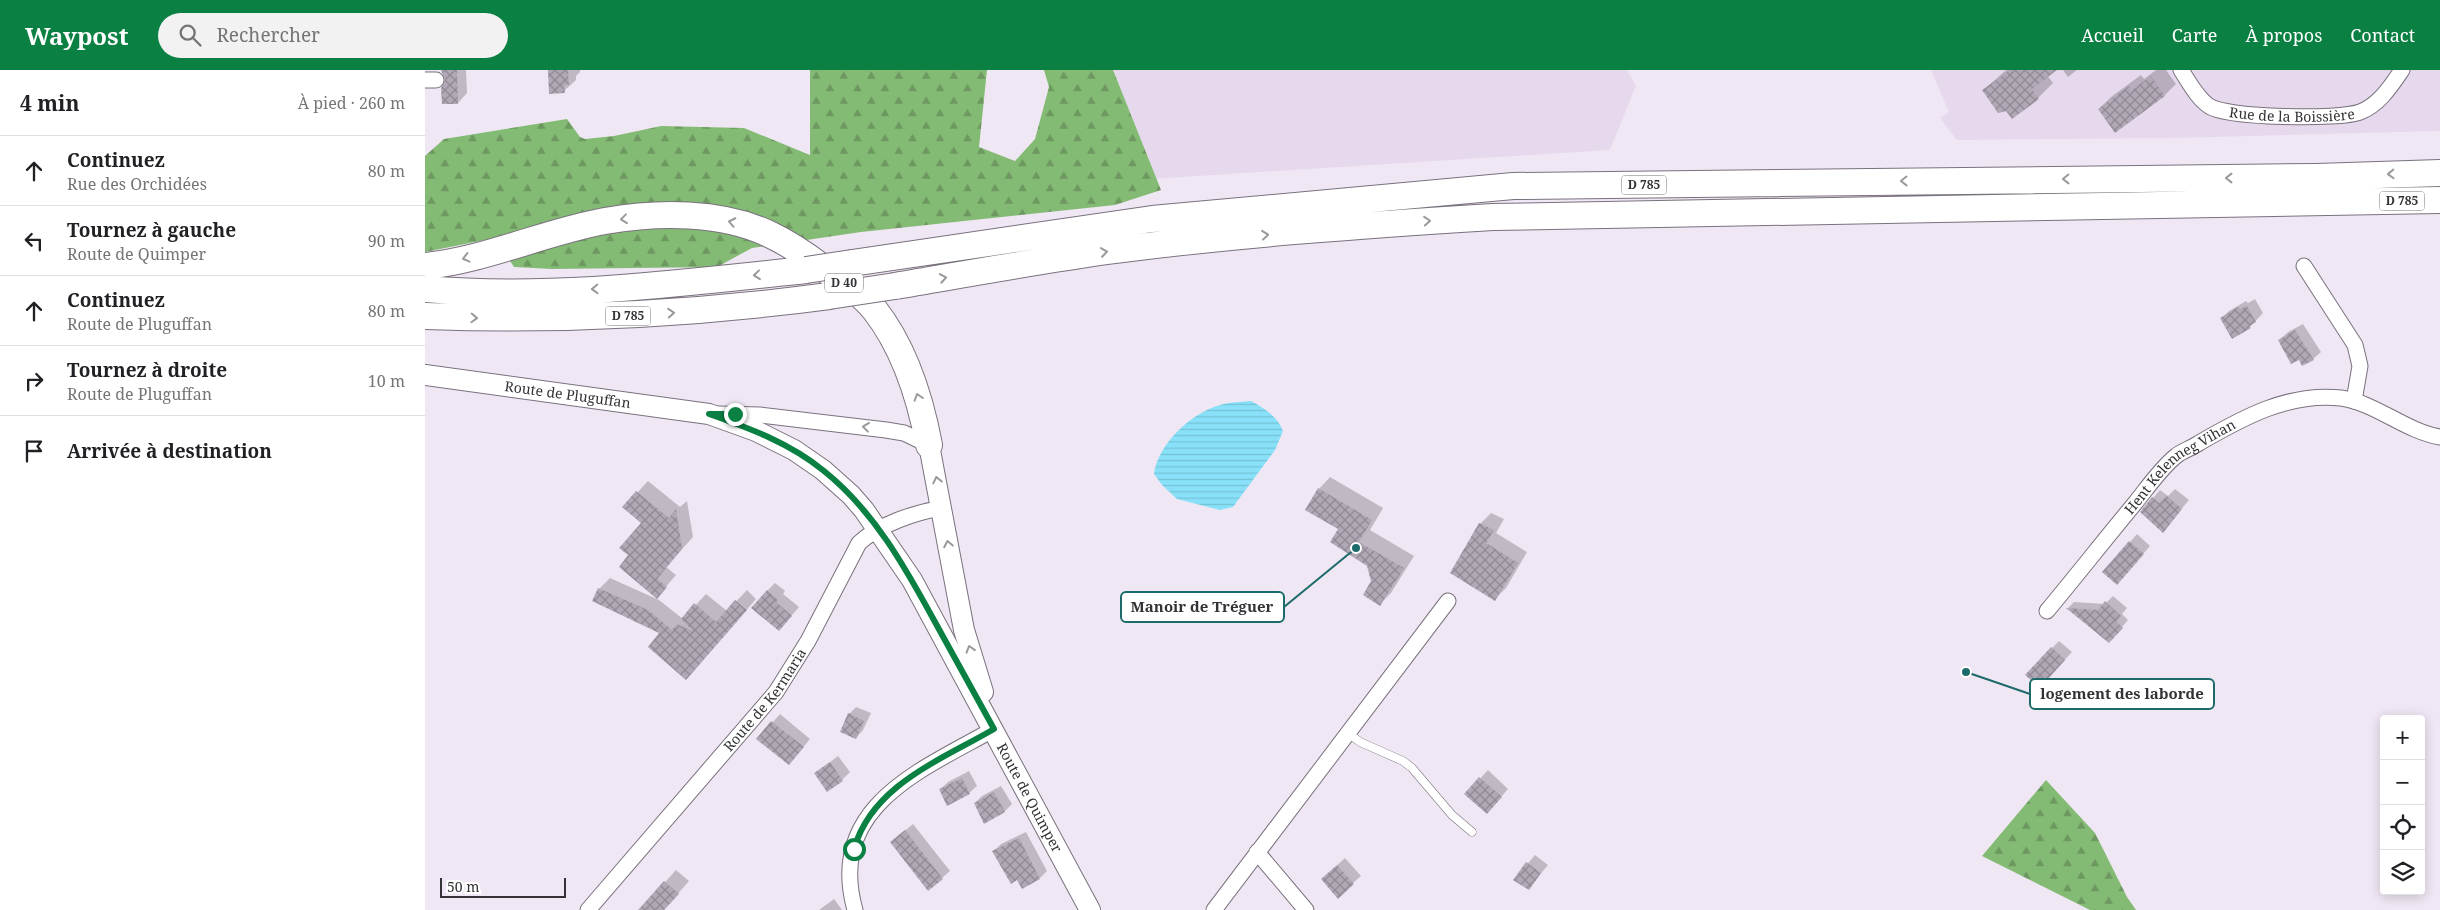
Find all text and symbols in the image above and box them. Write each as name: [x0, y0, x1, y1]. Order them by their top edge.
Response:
search box: [158, 13, 508, 58]
text: Waypost: [25, 19, 128, 52]
icon: search: [176, 21, 204, 49]
text: Rechercher: [216, 22, 320, 48]
text: Accueil: [2081, 23, 2144, 47]
text: Carte: [2172, 23, 2217, 47]
text: À propos: [2245, 23, 2322, 47]
text: Contact: [2350, 23, 2415, 47]
text: 4 min: [20, 89, 79, 117]
text: À pied · 260 m: [298, 92, 405, 114]
street label: Rue de la Boissière: [2228, 102, 2356, 126]
text: Continuez: [67, 147, 165, 173]
icon: ahead: [20, 157, 48, 185]
text: 80 m: [368, 160, 405, 182]
one-way arrow: [2387, 169, 2395, 180]
text: Rue des Orchidées: [67, 173, 207, 195]
one-way arrow: [2225, 173, 2232, 183]
one-way arrow: [2062, 174, 2070, 184]
road number: D 785: [1621, 176, 1667, 194]
one-way arrow: [1900, 176, 1908, 187]
road number: D 785: [2379, 192, 2425, 210]
one-way arrow: [620, 213, 628, 224]
one-way arrow: [1424, 216, 1432, 227]
text: Tournez à gauche: [67, 217, 236, 243]
one-way arrow: [727, 218, 736, 228]
icon: left: [20, 227, 48, 255]
text: 90 m: [368, 230, 405, 252]
one-way arrow: [1262, 230, 1270, 241]
text: Route de Quimper: [67, 243, 206, 265]
one-way arrow: [1100, 247, 1108, 258]
one-way arrow: [462, 252, 471, 263]
one-way arrow: [753, 269, 761, 280]
one-way arrow: [939, 273, 948, 283]
road number: D 40: [825, 274, 863, 292]
one-way arrow: [591, 284, 599, 294]
text: Continuez: [67, 287, 165, 313]
icon: ahead: [20, 297, 48, 325]
text: 80 m: [368, 300, 405, 322]
road number: D 785: [605, 307, 651, 326]
one-way arrow: [667, 308, 675, 319]
one-way arrow: [470, 312, 478, 323]
text: Route de Pluguffan: [67, 313, 212, 335]
text: Tournez à droite: [67, 357, 227, 383]
icon: right: [20, 367, 48, 395]
text: 10 m: [368, 370, 405, 392]
street label: Route de Pluguffan: [504, 376, 632, 412]
text: Route de Pluguffan: [67, 383, 212, 405]
one-way arrow: [914, 394, 924, 402]
route end: [724, 403, 747, 426]
street label: Hent Kelenneg Vihan: [2120, 414, 2239, 518]
one-way arrow: [861, 422, 869, 433]
icon: arrive: [20, 437, 48, 465]
text: Arrivée à destination: [67, 438, 272, 464]
one-way arrow: [932, 476, 942, 484]
one-way arrow: [943, 539, 954, 548]
callout: Manoir de Tréguer: [1121, 592, 1284, 622]
text: Manoir de Tréguer: [1131, 596, 1274, 616]
street label: Route de Kermaria: [719, 644, 810, 755]
one-way arrow: [965, 645, 975, 653]
callout: logement des laborde: [2030, 679, 2214, 709]
text: logement des laborde: [2040, 683, 2204, 703]
map controls: [2380, 715, 2425, 895]
button: +: [2380, 715, 2425, 760]
street label: Route de Quimper: [993, 739, 1067, 856]
button: −: [2380, 760, 2425, 805]
button: locate: [2380, 805, 2425, 850]
route start: [843, 838, 866, 861]
button: layers: [2380, 850, 2425, 895]
scale bar: [440, 875, 566, 898]
text: 50 m: [447, 877, 480, 896]

